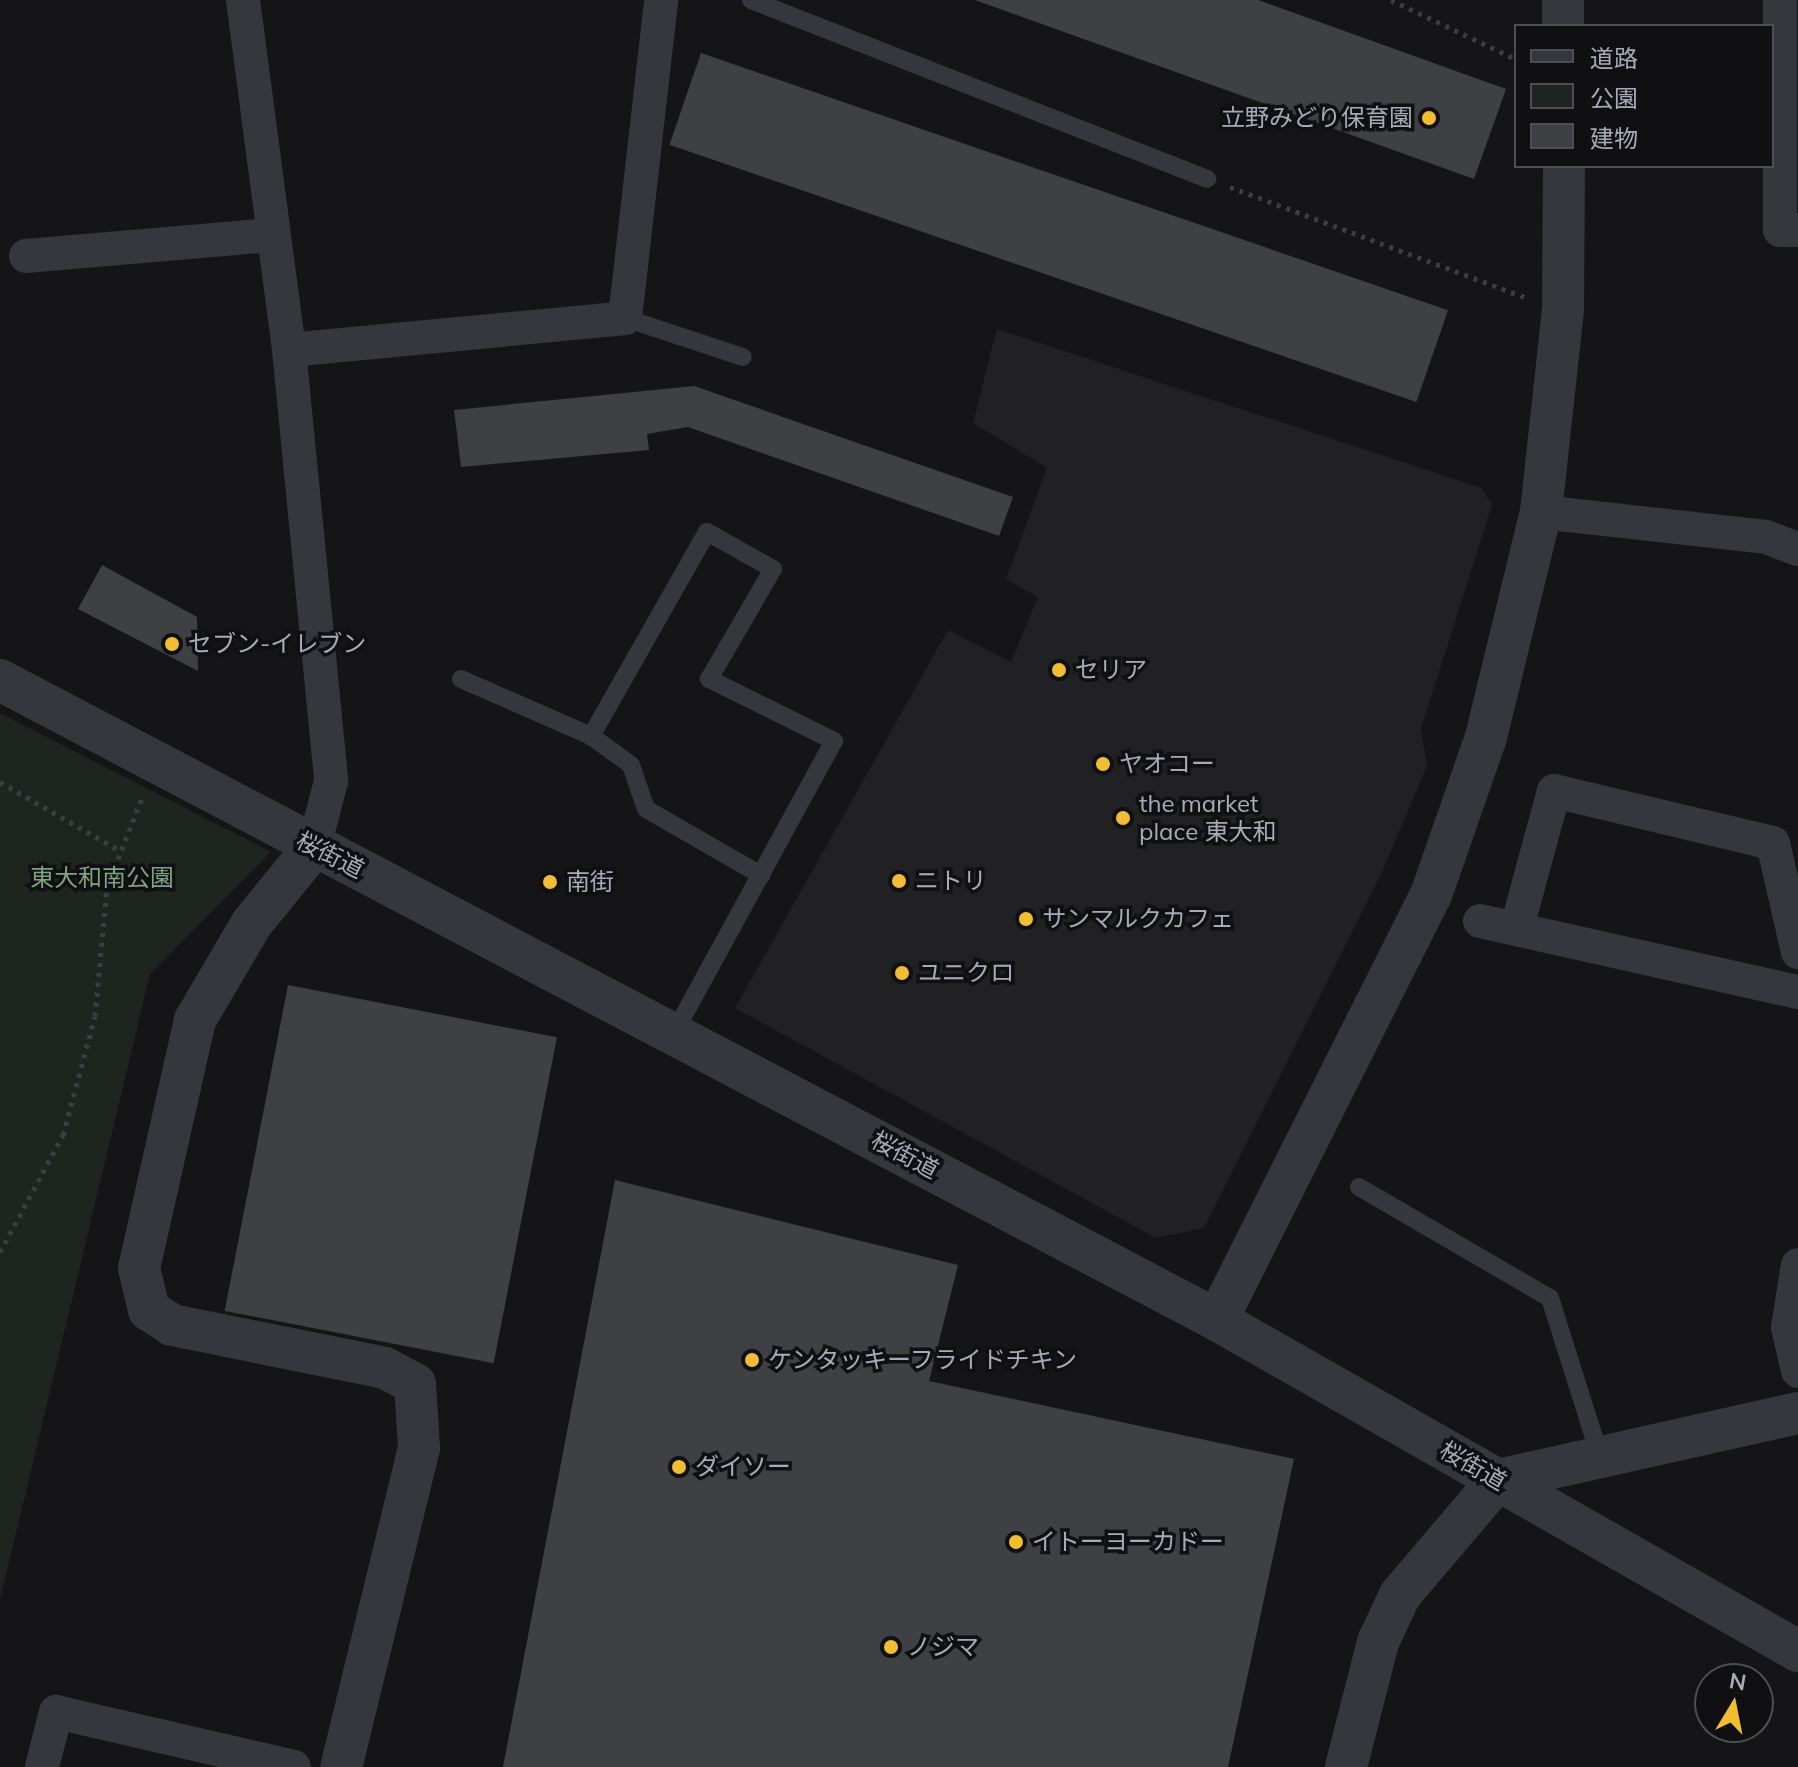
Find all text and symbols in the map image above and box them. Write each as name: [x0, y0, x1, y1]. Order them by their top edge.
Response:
legend: [1514, 24, 1774, 168]
text: 道路: [1590, 43, 1638, 73]
text: 公園: [1590, 83, 1638, 113]
place label: 立野みどり保育園: [1221, 104, 1413, 132]
marker: 立野みどり保育園: [1420, 109, 1438, 127]
text: 建物: [1590, 123, 1638, 153]
place label: セブン-イレブン: [188, 630, 366, 658]
marker: セブン-イレブン: [163, 635, 181, 653]
place label: セリア: [1075, 656, 1147, 684]
marker: セリア: [1050, 661, 1068, 679]
place label: ヤオコー: [1119, 750, 1215, 778]
marker: ヤオコー: [1094, 755, 1112, 773]
place label: the market place 東大和: [1139, 790, 1276, 846]
marker: the market place 東大和: [1114, 809, 1132, 827]
street label: 桜街道: [291, 826, 369, 884]
park label: 東大和南公園: [30, 864, 174, 892]
place label: ニトリ: [915, 867, 987, 895]
place label: 南街: [566, 868, 614, 896]
marker: ニトリ: [890, 872, 908, 890]
marker: 南街: [541, 873, 559, 891]
place label: サンマルクカフェ: [1042, 905, 1234, 933]
marker: サンマルクカフェ: [1017, 910, 1035, 928]
place label: ユニクロ: [918, 959, 1014, 987]
marker: ユニクロ: [893, 964, 911, 982]
street label: 桜街道: [866, 1125, 944, 1185]
place label: ケンタッキーフライドチキン: [768, 1346, 1080, 1374]
marker: ケンタッキーフライドチキン: [743, 1351, 761, 1369]
street label: 桜街道: [1435, 1436, 1511, 1496]
place label: ダイソー: [695, 1453, 791, 1481]
marker: ダイソー: [670, 1458, 688, 1476]
place label: イトーヨーカドー: [1032, 1528, 1224, 1556]
marker: イトーヨーカドー: [1007, 1533, 1025, 1551]
place label: ノジマ: [907, 1633, 979, 1661]
marker: ノジマ: [882, 1638, 900, 1656]
north arrow: [1694, 1663, 1774, 1743]
text: N: [1727, 1666, 1748, 1697]

